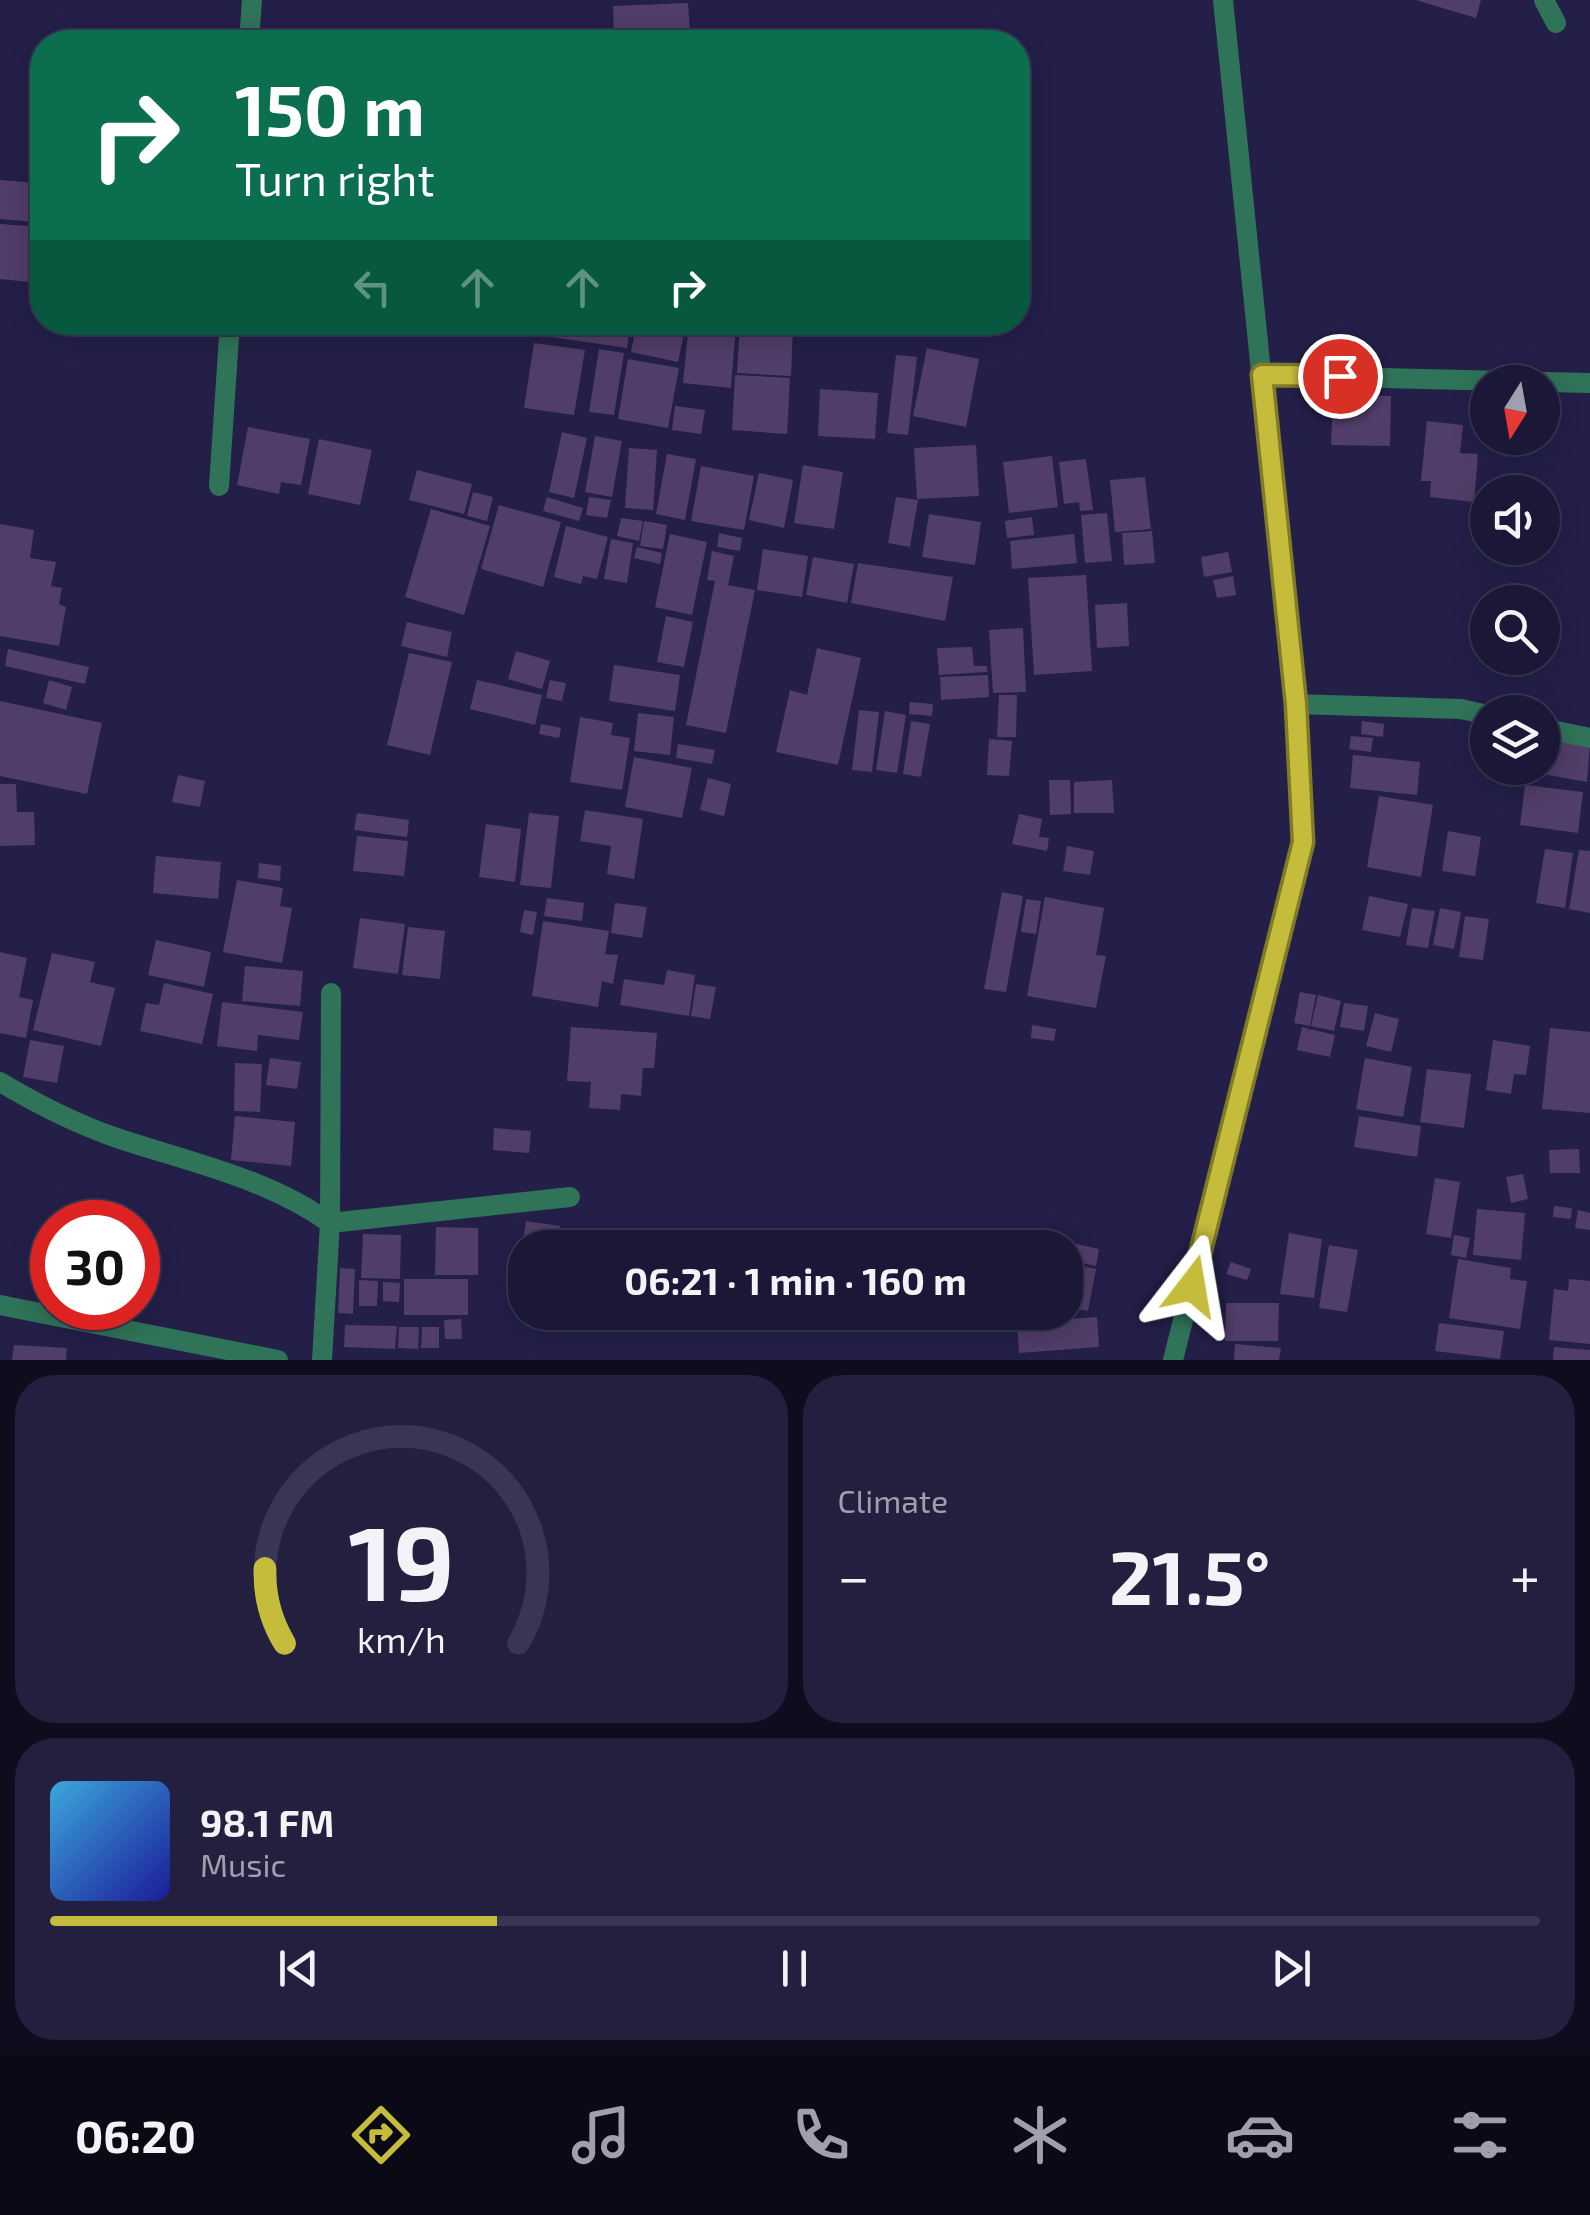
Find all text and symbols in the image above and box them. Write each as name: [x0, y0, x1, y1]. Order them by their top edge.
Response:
text: 150 m: [235, 66, 425, 150]
icon: right: [70, 70, 200, 200]
text: Turn right: [235, 151, 435, 205]
icon: left: [345, 260, 400, 315]
icon: ahead: [450, 260, 505, 315]
icon: ahead: [555, 260, 610, 315]
icon: right: [660, 260, 715, 315]
pin: [1298, 334, 1383, 419]
icon: arrive: [1313, 349, 1368, 404]
north arrow: [1470, 365, 1560, 455]
map controls: [1470, 365, 1560, 785]
button: sound: [1470, 475, 1560, 565]
button: search: [1470, 585, 1560, 675]
button: layers: [1470, 695, 1560, 785]
speed limit sign: 30: [30, 1200, 160, 1330]
position arrow: [1140, 1234, 1244, 1338]
text: 06:21 · 1 min · 160 m: [624, 1257, 967, 1303]
text: Climate: [838, 1481, 948, 1519]
text: 19: [348, 1497, 454, 1622]
text: 21.5°: [1109, 1530, 1270, 1620]
text: −: [838, 1542, 870, 1608]
text: +: [1510, 1542, 1540, 1608]
text: km/h: [357, 1617, 446, 1660]
text: 98.1 FM: [200, 1799, 334, 1845]
text: Music: [200, 1845, 286, 1883]
icon: previous: [271, 1941, 326, 1996]
icon: pause: [767, 1941, 822, 1996]
icon: next: [1264, 1941, 1319, 1996]
icon: directions: [346, 2100, 416, 2170]
icon: music: [566, 2100, 636, 2170]
icon: phone: [786, 2100, 856, 2170]
icon: climate: [1005, 2100, 1075, 2170]
icon: car: [1225, 2100, 1295, 2170]
icon: filters: [1445, 2100, 1515, 2170]
text: 06:20: [75, 2108, 196, 2162]

